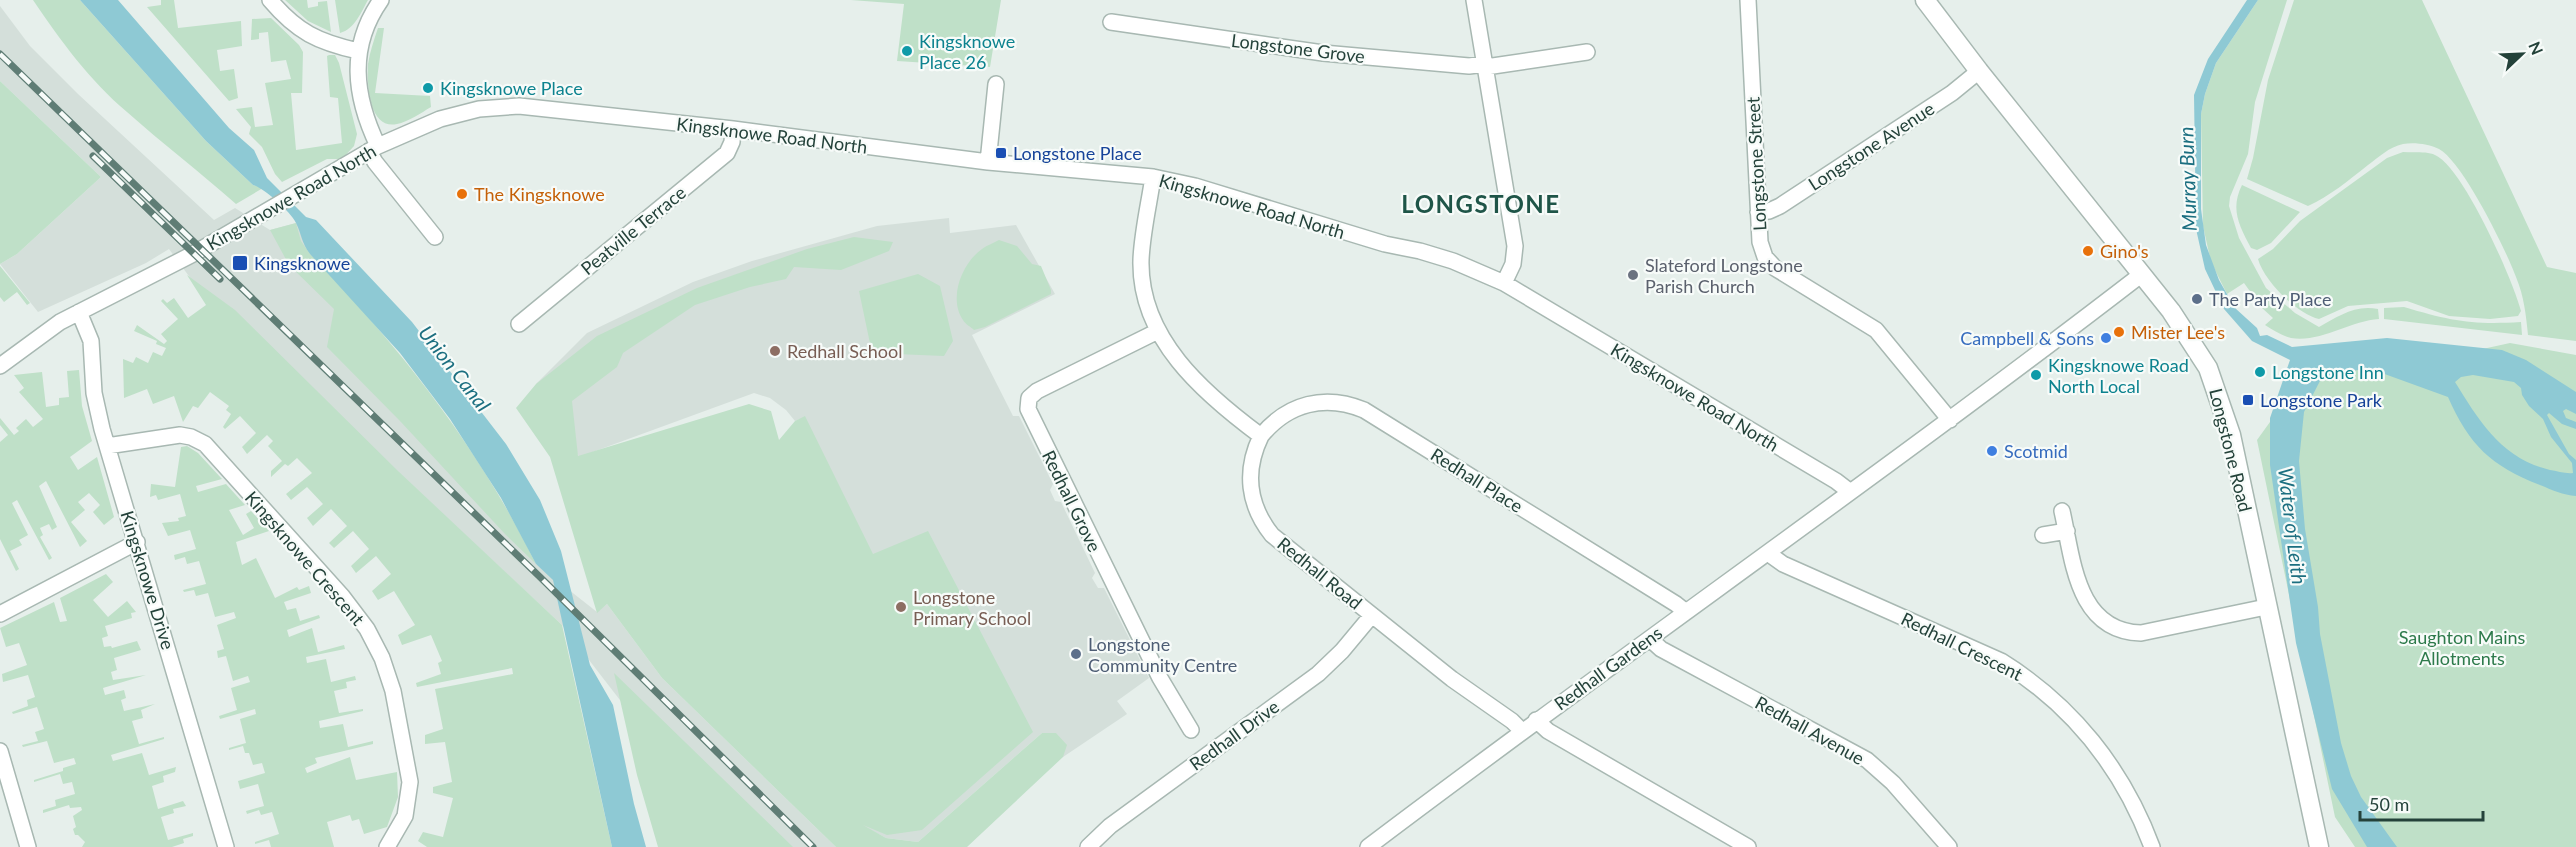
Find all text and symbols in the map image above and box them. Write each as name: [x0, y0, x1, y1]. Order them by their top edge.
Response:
north arrow: [2492, 24, 2552, 84]
street label: Longstone Grove: [1230, 29, 1366, 67]
place label: Kingsknowe Place 26: [919, 30, 1015, 73]
text: N: [2525, 39, 2547, 57]
marker: Kingsknowe Place 26: [900, 44, 914, 58]
place label: Kingsknowe Place: [440, 77, 583, 99]
marker: Kingsknowe Place: [421, 81, 435, 95]
street label: Longstone Street: [1741, 96, 1770, 232]
street label: Longstone Avenue: [1804, 97, 1938, 195]
street label: Kingsknowe Road North: [675, 112, 869, 158]
water label: Murray Burn: [2173, 126, 2201, 232]
street label: Kingsknowe Road North: [202, 139, 380, 255]
place label: Longstone Place: [1013, 142, 1142, 164]
marker: Longstone Place: [994, 146, 1008, 160]
street label: Kingsknowe Road North: [1157, 169, 1347, 243]
street label: Peatville Terrace: [576, 181, 690, 279]
place label: The Kingsknowe: [474, 183, 605, 205]
marker: The Kingsknowe: [455, 187, 469, 201]
district label: LONGSTONE: [1401, 189, 1561, 218]
place label: Gino's: [2100, 240, 2149, 262]
marker: Gino's: [2081, 244, 2095, 258]
place label: Kingsknowe: [254, 252, 350, 274]
marker: Kingsknowe: [231, 254, 249, 272]
place label: Slateford Longstone Parish Church: [1645, 254, 1803, 297]
marker: Slateford Longstone Parish Church: [1626, 268, 1640, 282]
place label: The Party Place: [2209, 288, 2331, 310]
marker: The Party Place: [2190, 292, 2204, 306]
water label: Union Canal: [414, 320, 496, 416]
place label: Mister Lee's: [2131, 321, 2225, 343]
marker: Mister Lee's: [2112, 325, 2126, 339]
place label: Campbell & Sons: [1960, 327, 2094, 349]
marker: Campbell & Sons: [2099, 331, 2113, 345]
street label: Kingsknowe Road North: [1607, 338, 1783, 456]
place label: Redhall School: [787, 340, 902, 362]
marker: Redhall School: [768, 344, 782, 358]
place label: Kingsknowe Road North Local: [2048, 354, 2189, 397]
place label: Longstone Inn: [2272, 361, 2384, 383]
marker: Longstone Inn: [2253, 365, 2267, 379]
marker: Kingsknowe Road North Local: [2029, 368, 2043, 382]
street label: Longstone Road: [2205, 386, 2257, 514]
place label: Longstone Park: [2260, 389, 2383, 411]
marker: Longstone Park: [2241, 393, 2255, 407]
place label: Scotmid: [2004, 440, 2068, 462]
street label: Redhall Place: [1427, 443, 1527, 517]
marker: Scotmid: [1985, 444, 1999, 458]
street label: Redhall Grove: [1038, 447, 1106, 555]
water label: Water of Leith: [2274, 466, 2312, 586]
street label: Kingsknowe Crescent: [241, 486, 370, 630]
street label: Kingsknowe Drive: [116, 508, 180, 652]
street label: Redhall Road: [1273, 532, 1367, 614]
place label: Longstone Primary School: [913, 586, 1031, 629]
marker: Longstone Primary School: [894, 600, 908, 614]
street label: Redhall Crescent: [1898, 607, 2027, 685]
street label: Redhall Gardens: [1550, 621, 1666, 715]
park label: Saughton Mains Allotments: [2399, 626, 2526, 669]
place label: Longstone Community Centre: [1088, 633, 1237, 676]
marker: Longstone Community Centre: [1069, 647, 1083, 661]
street label: Redhall Avenue: [1752, 691, 1868, 769]
street label: Redhall Drive: [1185, 695, 1283, 775]
scale bar: [2360, 784, 2483, 822]
text: 50 m: [2369, 793, 2409, 815]

